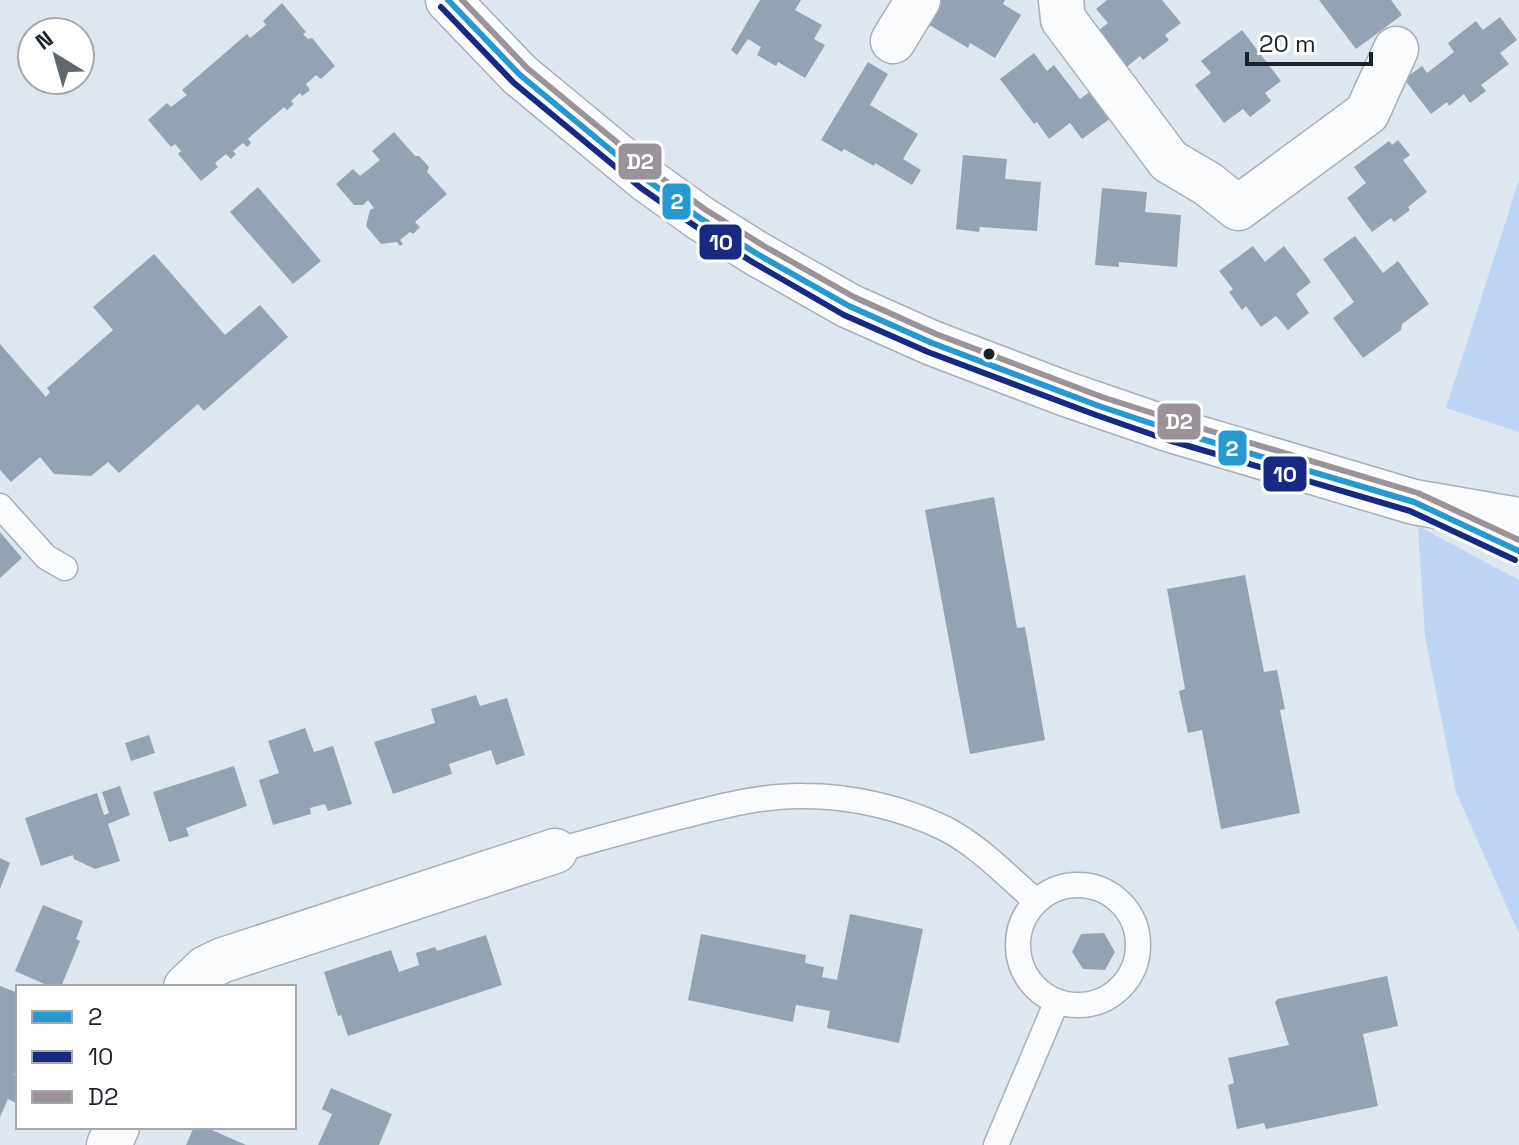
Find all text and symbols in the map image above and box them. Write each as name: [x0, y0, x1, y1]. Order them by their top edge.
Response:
north arrow: [16, 16, 96, 96]
scale bar: [1247, 16, 1371, 66]
text: N: [30, 24, 58, 56]
text: 20 m: [1259, 28, 1316, 59]
line badge: D2: [617, 142, 663, 181]
text: D2: [626, 147, 654, 175]
line badge: 2: [661, 182, 692, 221]
text: 2: [670, 187, 684, 215]
line badge: 10: [698, 223, 743, 261]
text: 10: [709, 228, 733, 256]
unlabelled marker: [981, 346, 997, 362]
line badge: D2: [1156, 402, 1202, 441]
text: D2: [1165, 407, 1193, 435]
line badge: 2: [1217, 429, 1248, 467]
text: 2: [1225, 434, 1239, 462]
line badge: 10: [1262, 455, 1308, 493]
text: 10: [1273, 460, 1297, 488]
legend: [16, 985, 296, 1129]
text: 2: [88, 1001, 102, 1032]
text: 10: [88, 1041, 113, 1072]
text: D2: [88, 1081, 118, 1112]

